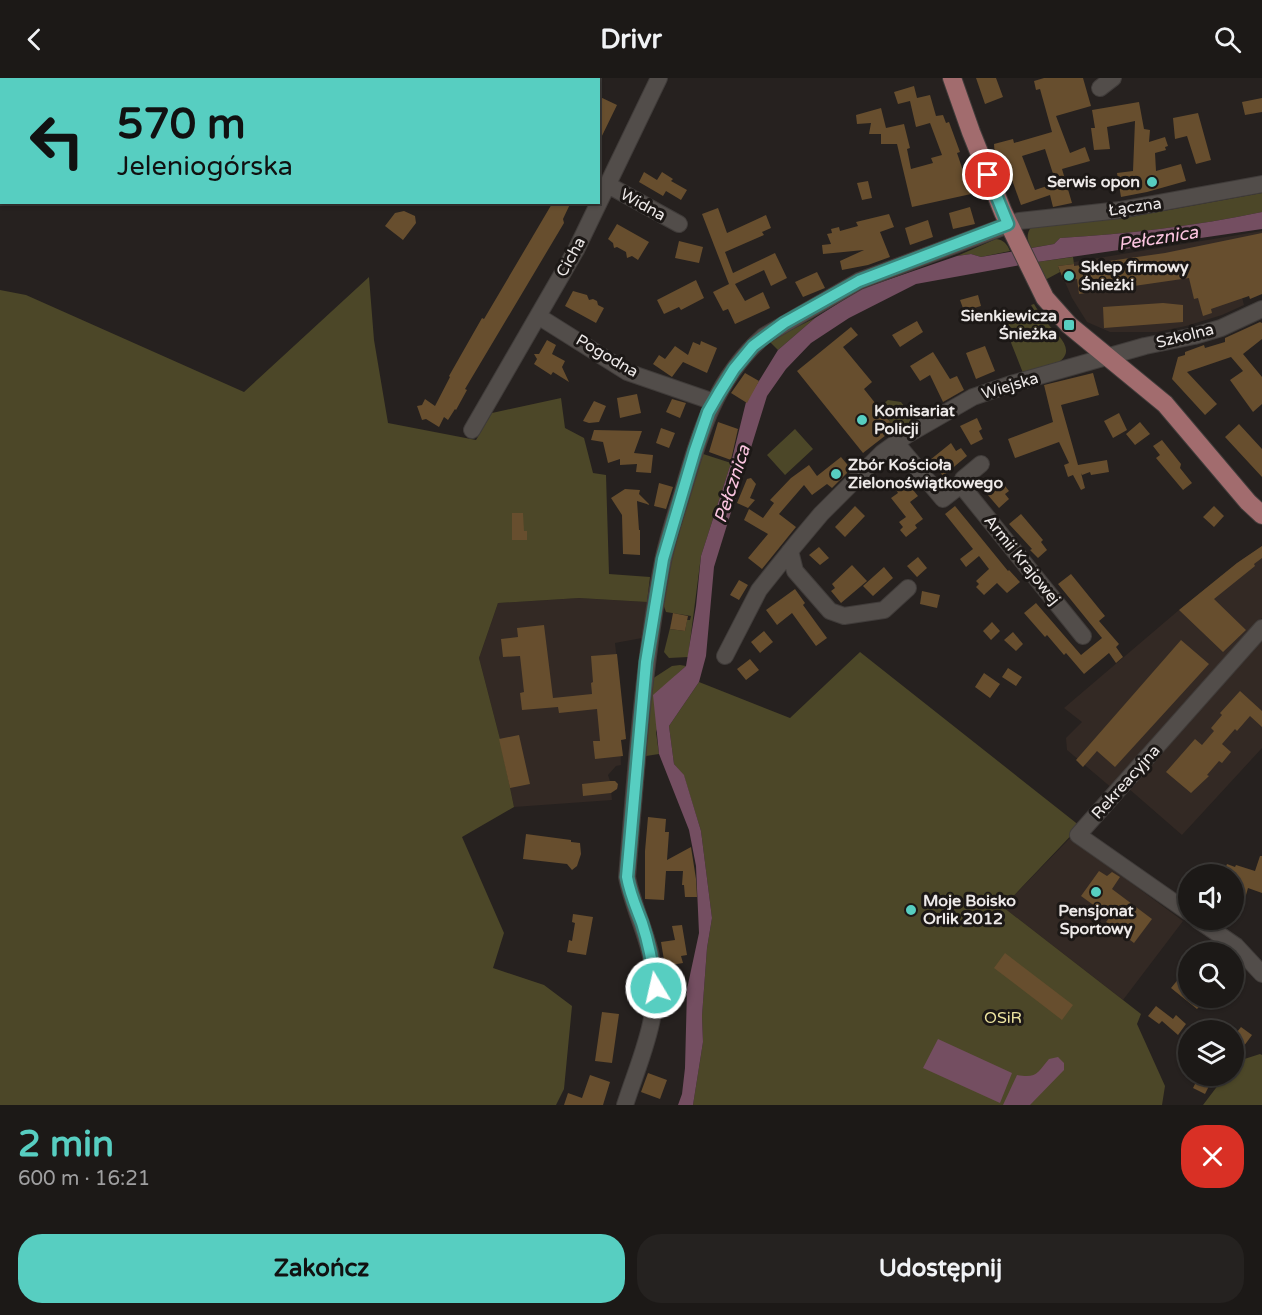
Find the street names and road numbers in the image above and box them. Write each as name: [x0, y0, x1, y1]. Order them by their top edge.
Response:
street label: Widna: [617, 184, 669, 226]
street label: Łączna: [1107, 193, 1163, 221]
street label: Cicha: [552, 234, 590, 280]
street label: Szkolna: [1154, 319, 1216, 353]
street label: Pogodna: [572, 330, 642, 382]
street label: Wiejska: [979, 368, 1041, 404]
street label: Armii Krajowej: [980, 511, 1064, 609]
street label: Rekreacyjna: [1087, 741, 1165, 823]

